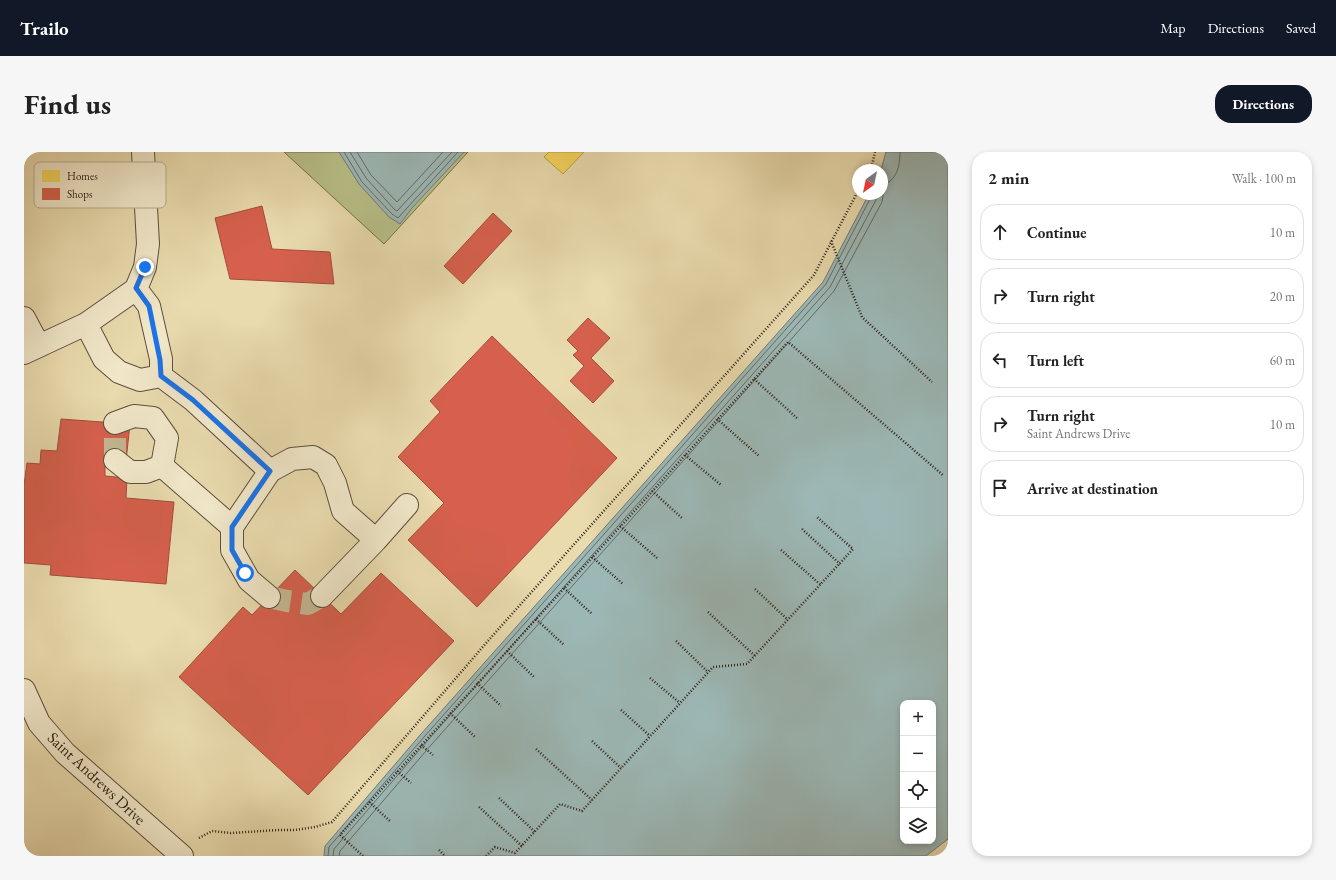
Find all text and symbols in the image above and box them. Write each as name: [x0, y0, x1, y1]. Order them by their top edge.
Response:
text: Trailo: [20, 16, 69, 41]
text: Map: [1160, 19, 1186, 37]
text: Directions: [1208, 19, 1264, 37]
text: Saved: [1286, 19, 1316, 37]
button: Directions: [1215, 85, 1312, 123]
text: Find us: [24, 86, 111, 122]
legend: [34, 162, 166, 208]
north arrow: [852, 164, 888, 200]
text: 2 min: [988, 167, 1029, 189]
text: Homes: [67, 169, 98, 183]
text: Walk · 100 m: [1232, 170, 1296, 187]
text: Shops: [67, 187, 93, 201]
icon: ahead: [989, 221, 1011, 243]
text: Continue: [1027, 223, 1087, 242]
text: 10 m: [1270, 224, 1295, 241]
route end: [136, 258, 154, 276]
icon: right: [989, 285, 1011, 307]
text: Turn right: [1027, 287, 1095, 306]
text: 20 m: [1270, 288, 1295, 305]
icon: left: [989, 349, 1011, 371]
text: Turn left: [1027, 351, 1084, 370]
text: 60 m: [1270, 352, 1295, 369]
text: Turn right: [1027, 406, 1095, 425]
icon: right: [989, 413, 1011, 435]
text: 10 m: [1270, 416, 1295, 433]
text: Saint Andrews Drive: [1027, 425, 1130, 442]
icon: arrive: [989, 477, 1011, 499]
text: Arrive at destination: [1027, 479, 1158, 498]
route start: [236, 564, 254, 582]
map controls: [900, 700, 936, 844]
button: +: [900, 700, 936, 736]
street label: Saint Andrews Drive: [43, 727, 150, 829]
button: −: [900, 736, 936, 772]
button: locate: [900, 772, 936, 808]
button: layers: [900, 808, 936, 844]

